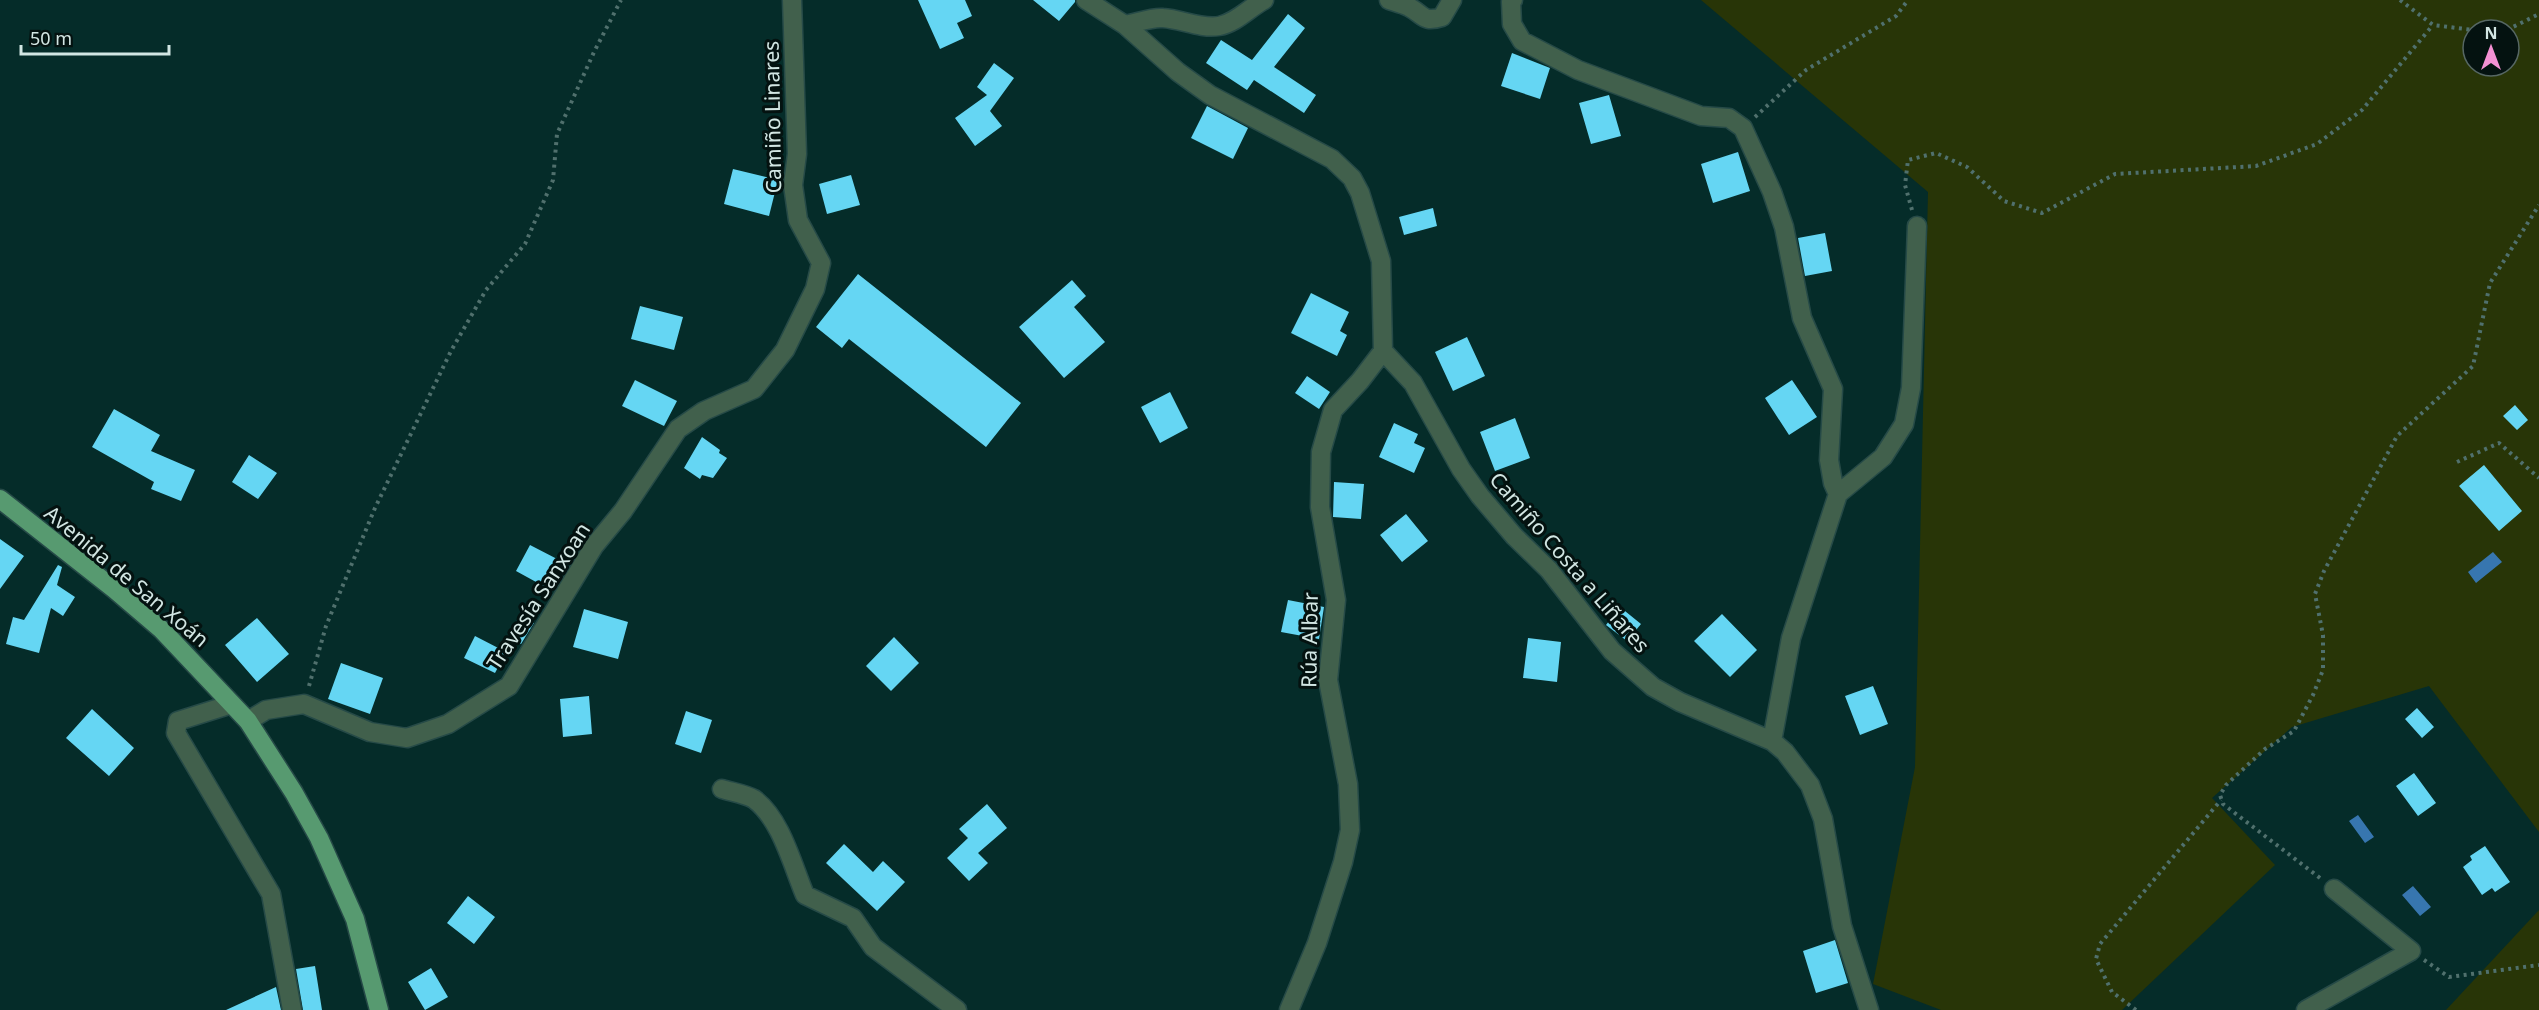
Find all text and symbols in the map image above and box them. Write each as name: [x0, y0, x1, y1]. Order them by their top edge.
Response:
scale bar: [21, 18, 170, 56]
north arrow: [2461, 18, 2521, 78]
text: N: [2484, 22, 2498, 44]
text: 50 m: [30, 26, 72, 50]
street label: Camiño Linares: [757, 40, 787, 194]
street label: Camiño Costa a Liñares: [1484, 466, 1656, 658]
street label: Avenida de San Xoán: [39, 499, 215, 653]
street label: Travesía Sanxoan: [480, 517, 596, 675]
street label: Rúa Albar: [1294, 592, 1324, 688]

